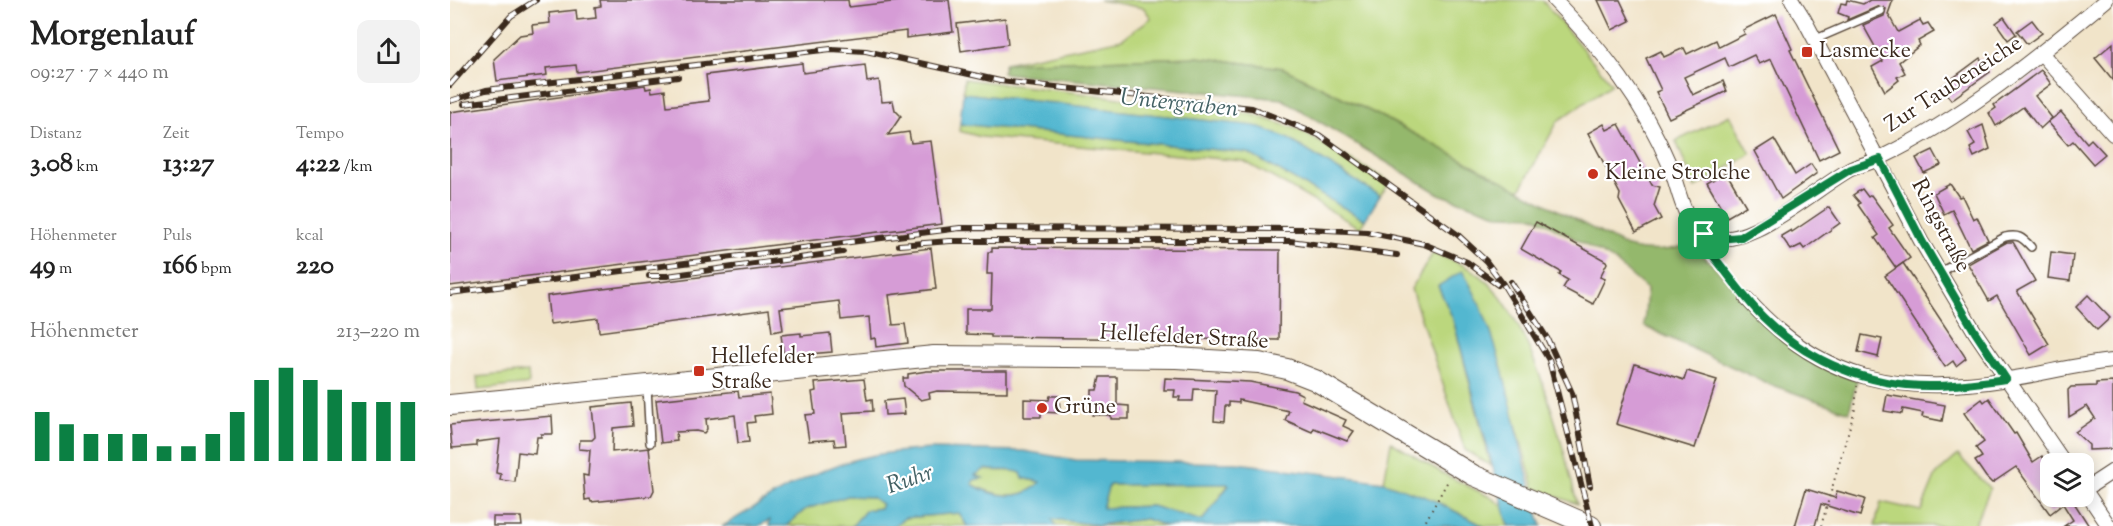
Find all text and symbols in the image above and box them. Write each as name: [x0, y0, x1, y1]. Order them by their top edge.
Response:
text: Morgenlauf: [30, 12, 195, 60]
button: share: [357, 20, 420, 83]
street label: Zur Taubeneiche: [1879, 29, 2029, 141]
place label: Lasmecke: [1819, 36, 1911, 68]
marker: Lasmecke: [1800, 45, 1814, 59]
text: 09:27 · 7 × 440 m: [30, 59, 169, 88]
water label: Untergraben: [1118, 81, 1240, 127]
text: Distanz: [30, 123, 82, 146]
text: Zeit: [163, 123, 189, 146]
text: Tempo: [296, 123, 344, 146]
text: 3.08: [30, 146, 73, 183]
text: 13:27: [163, 146, 214, 183]
text: 4:22: [296, 146, 340, 183]
text: km: [73, 156, 98, 179]
text: /km: [340, 156, 373, 179]
place label: Kleine Strolche: [1605, 158, 1751, 190]
marker: Kleine Strolche: [1586, 167, 1600, 181]
street label: Ringstraße: [1902, 173, 1978, 279]
pin: [1678, 208, 1729, 259]
icon: arrive: [1687, 217, 1720, 250]
text: Höhenmeter: [30, 225, 117, 248]
text: Puls: [163, 225, 192, 248]
text: kcal: [296, 225, 324, 248]
text: 49: [30, 248, 56, 285]
text: 166: [163, 248, 198, 285]
text: 220: [296, 248, 334, 285]
text: m: [56, 258, 72, 281]
text: bpm: [198, 258, 232, 281]
text: Höhenmeter: [30, 318, 139, 347]
text: 213–220 m: [336, 318, 420, 347]
street label: Hellefelder Straße: [1099, 318, 1269, 358]
place label: Hellefelder Straße: [711, 342, 815, 399]
marker: Hellefelder Straße: [692, 364, 706, 378]
place label: Grüne: [1054, 392, 1116, 424]
marker: Grüne: [1035, 401, 1049, 415]
map controls: [2040, 453, 2094, 507]
button: layers: [2040, 453, 2094, 507]
water label: Ruhr: [882, 456, 939, 504]

